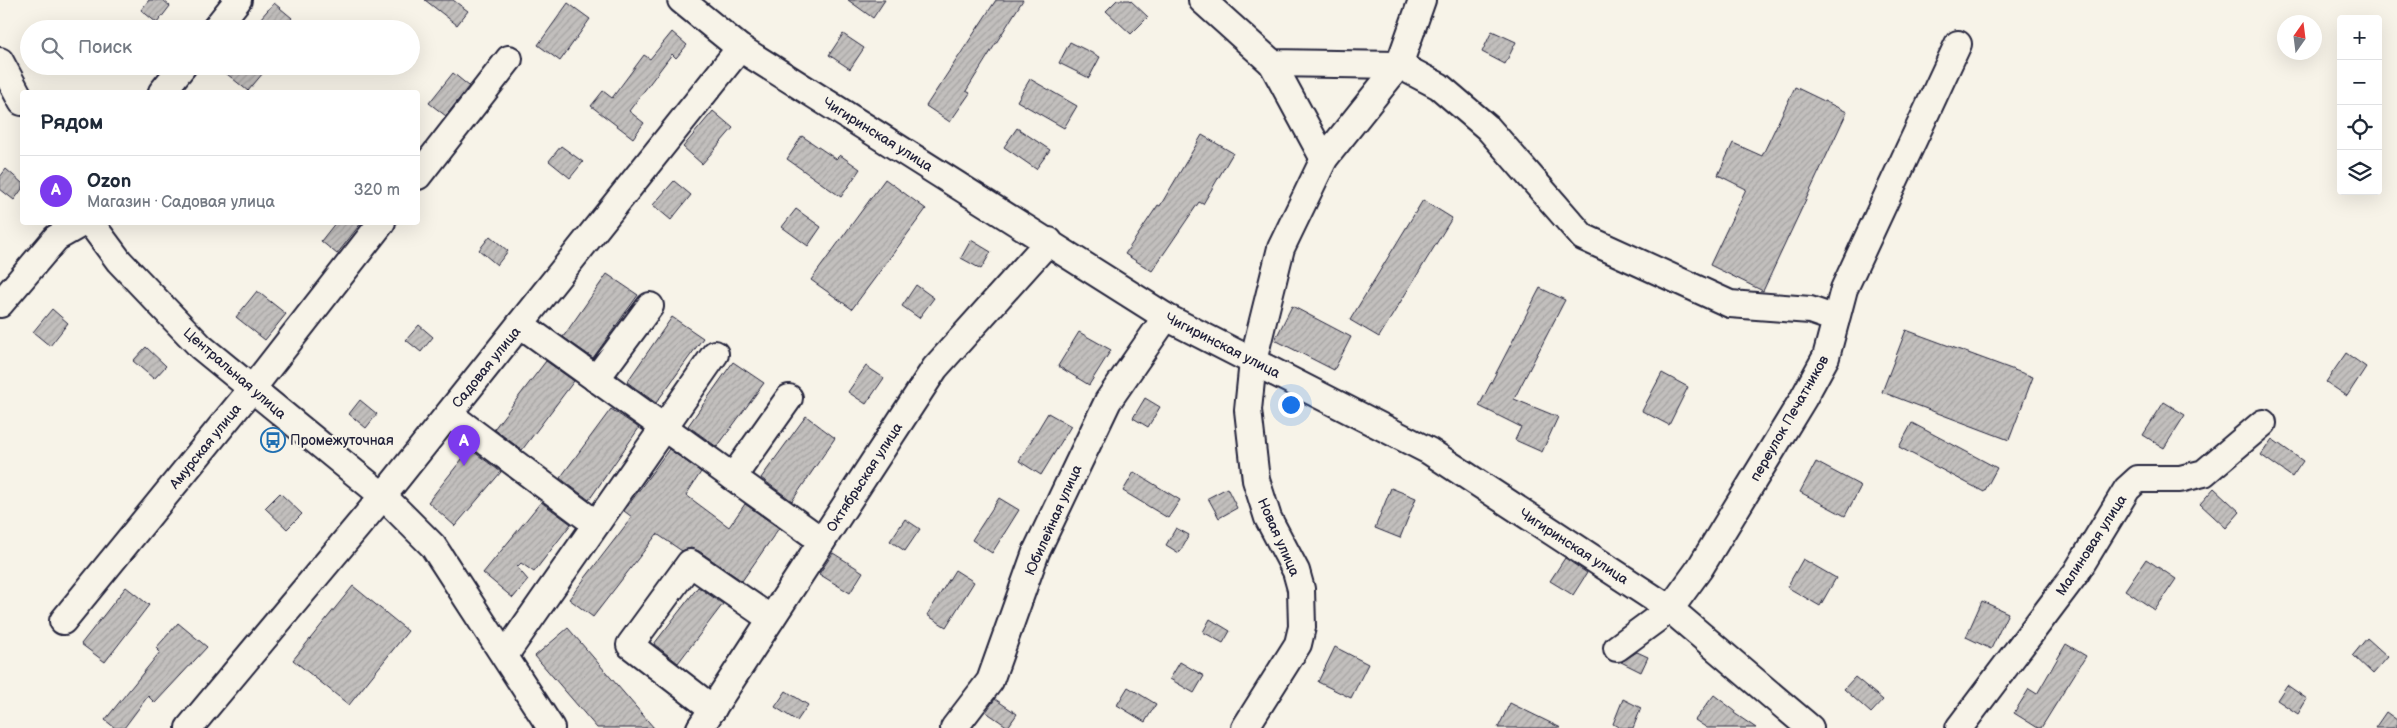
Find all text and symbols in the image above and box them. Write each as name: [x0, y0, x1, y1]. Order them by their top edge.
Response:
north arrow: [2277, 15, 2322, 60]
map controls: [2337, 15, 2382, 195]
button: +: [2337, 15, 2382, 60]
search box: [20, 20, 420, 75]
icon: search: [38, 34, 66, 62]
text: Поиск: [78, 36, 132, 59]
button: −: [2337, 60, 2382, 105]
street label: Чигиринская улица: [820, 94, 937, 176]
button: locate: [2337, 105, 2382, 150]
text: Рядом: [40, 110, 103, 135]
button: layers: [2337, 150, 2382, 195]
text: Ozon: [87, 170, 131, 193]
text: A: [51, 181, 61, 200]
text: 320 m: [354, 181, 400, 200]
text: Магазин · Садовая улица: [87, 193, 275, 212]
street label: Чигиринская улица: [1162, 309, 1284, 382]
street label: Садовая улица: [448, 323, 525, 411]
street label: Центральная улица: [180, 324, 290, 423]
street label: переулок Печатников: [1746, 352, 1833, 484]
your location: [1278, 392, 1304, 418]
street label: Амурская улица: [165, 400, 245, 493]
street label: Октябрьская улица: [823, 419, 907, 535]
pin: A: [448, 425, 480, 466]
bus stop icon: Промежуточная: [260, 427, 286, 453]
place label: Промежуточная: [290, 432, 394, 449]
street label: Юбилейная улица: [1021, 462, 1086, 578]
street label: Малиновая улица: [2052, 491, 2131, 599]
street label: Новая улица: [1254, 496, 1304, 579]
street label: Чигиринская улица: [1516, 505, 1632, 588]

